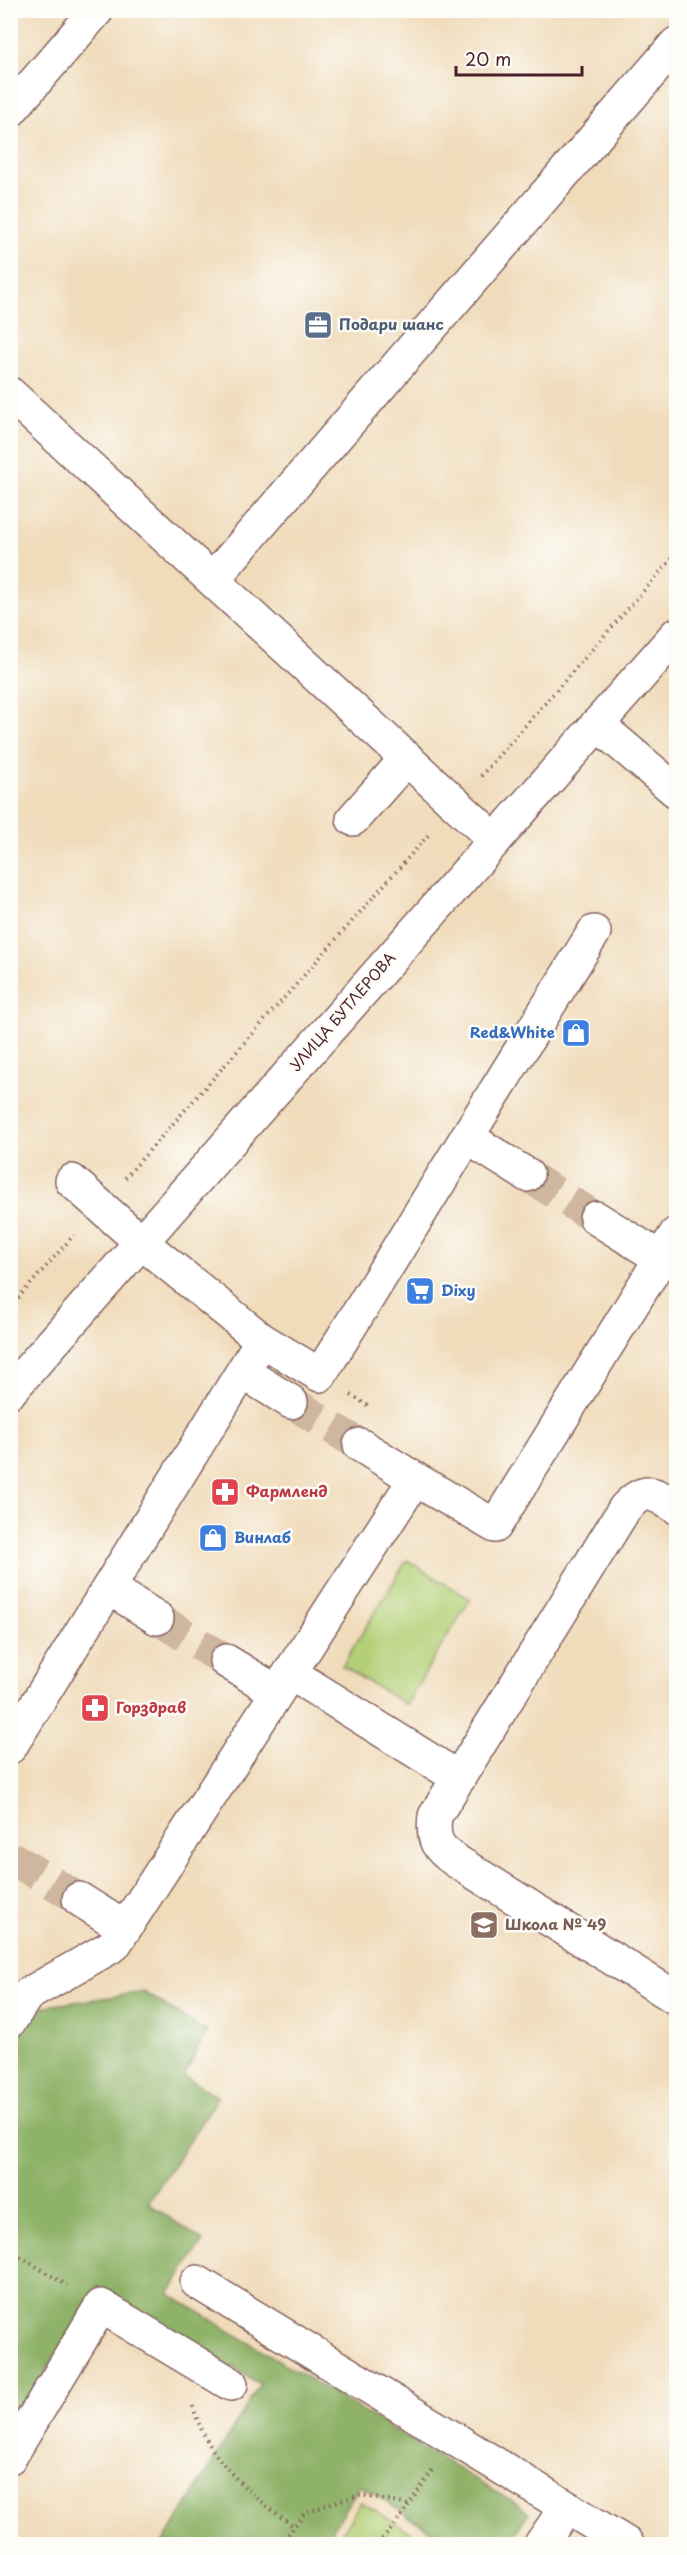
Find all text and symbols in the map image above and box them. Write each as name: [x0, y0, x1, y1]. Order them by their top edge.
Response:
scale bar: [456, 39, 582, 77]
text: 20 m: [465, 45, 511, 72]
office icon: Подари шанс: [302, 309, 334, 341]
place label: Подари шанс: [339, 312, 444, 335]
street label: УЛИЦА БУТЛЕРОВА: [284, 946, 400, 1076]
shop icon: Red&White: [560, 1017, 592, 1049]
place label: Red&White: [470, 1020, 555, 1043]
supermarket icon: Dixy: [404, 1275, 436, 1307]
place label: Dixy: [441, 1278, 476, 1301]
pharmacy icon: Фармленд: [209, 1476, 241, 1508]
place label: Фармленд: [246, 1479, 328, 1502]
shop icon: Винлаб: [197, 1522, 229, 1554]
place label: Винлаб: [234, 1525, 291, 1548]
pharmacy icon: Горздрав: [79, 1692, 111, 1724]
place label: Горздрав: [116, 1695, 186, 1718]
school or university icon: Школа № 49: [468, 1909, 500, 1941]
place label: Школа № 49: [505, 1912, 606, 1935]

